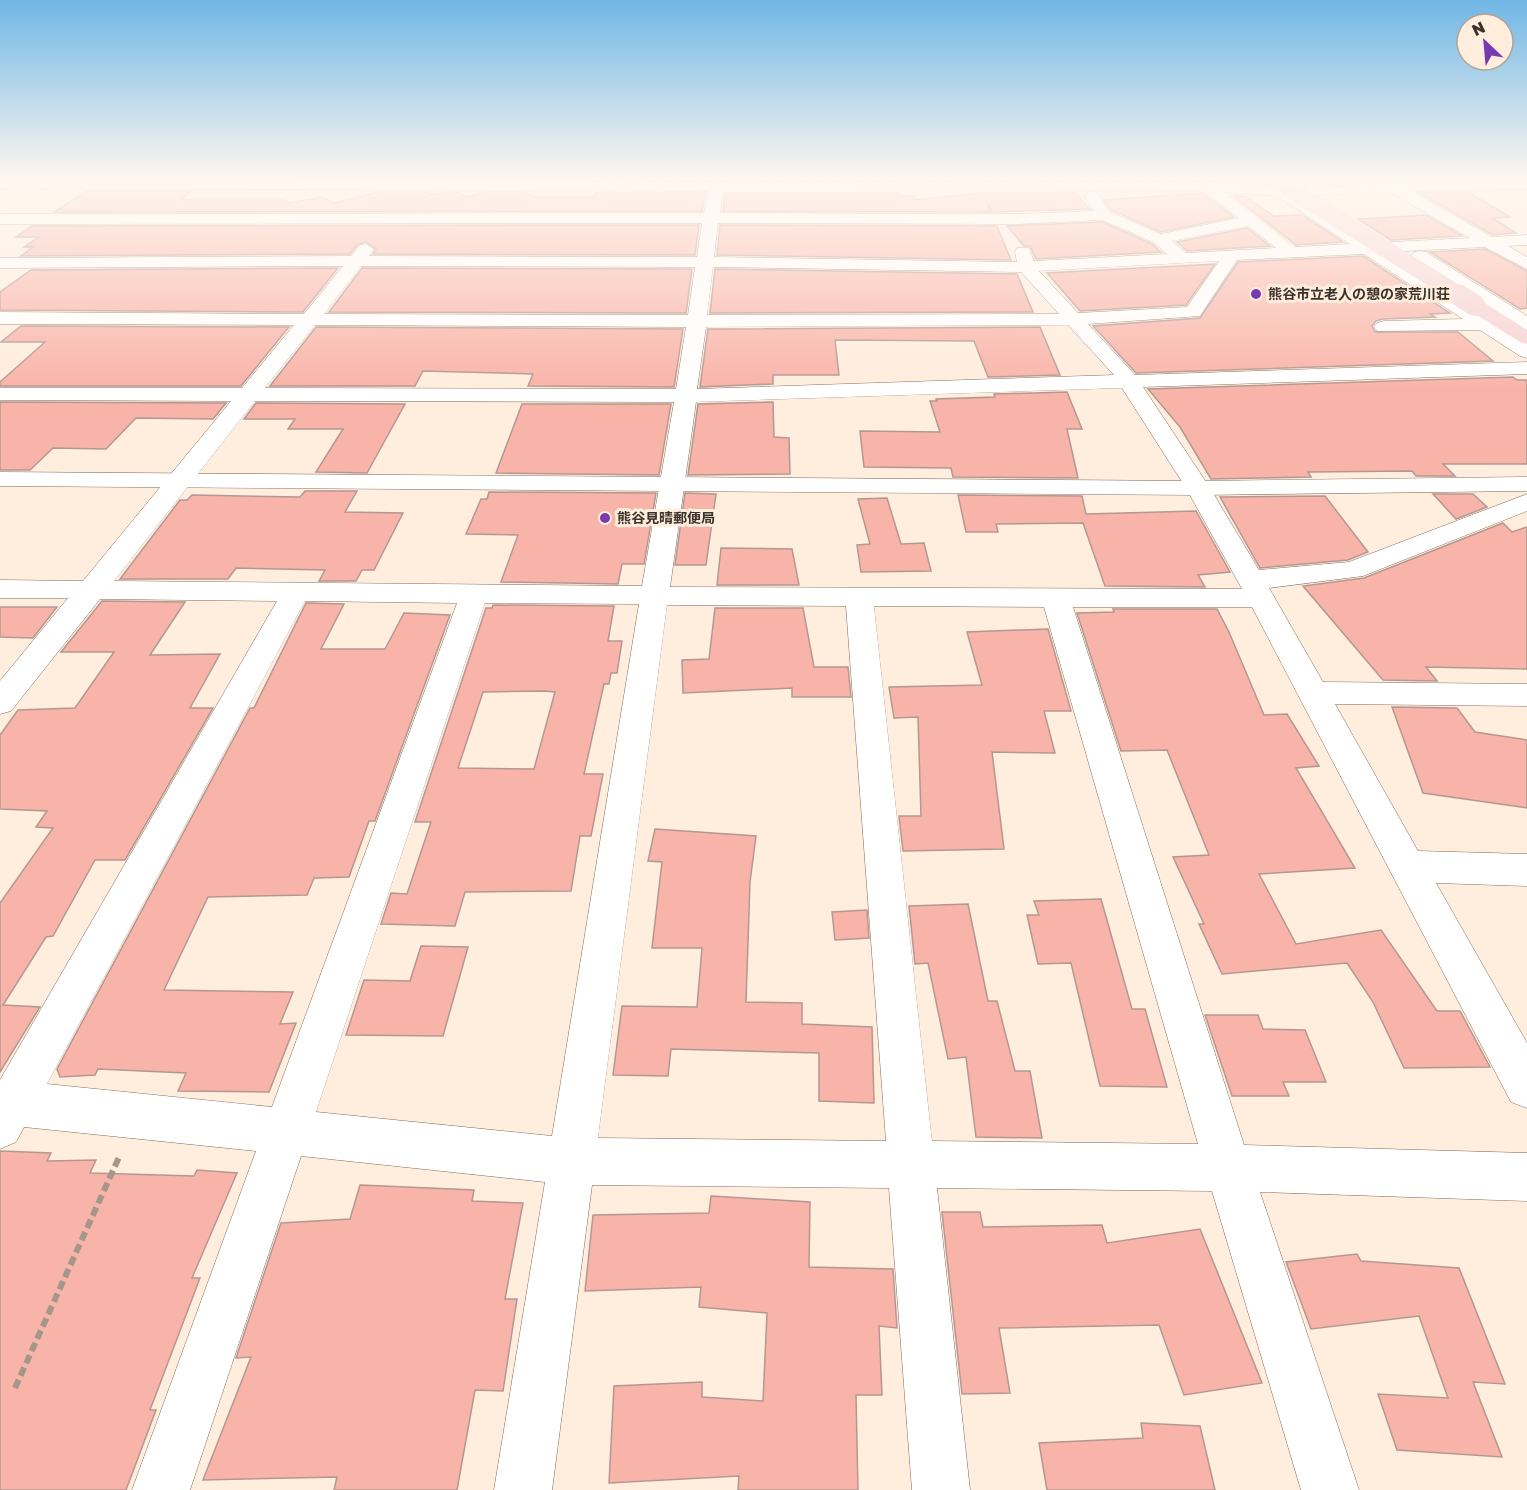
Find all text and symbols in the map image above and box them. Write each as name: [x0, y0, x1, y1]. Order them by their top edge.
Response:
north arrow: [1455, 12, 1515, 72]
text: N: [1469, 17, 1488, 40]
place label: 熊谷市立老人の憩の家荒川荘: [1268, 285, 1450, 302]
marker: 熊谷市立老人の憩の家荒川荘: [1249, 287, 1263, 301]
place label: 熊谷見晴郵便局: [617, 509, 715, 526]
marker: 熊谷見晴郵便局: [598, 511, 612, 525]

